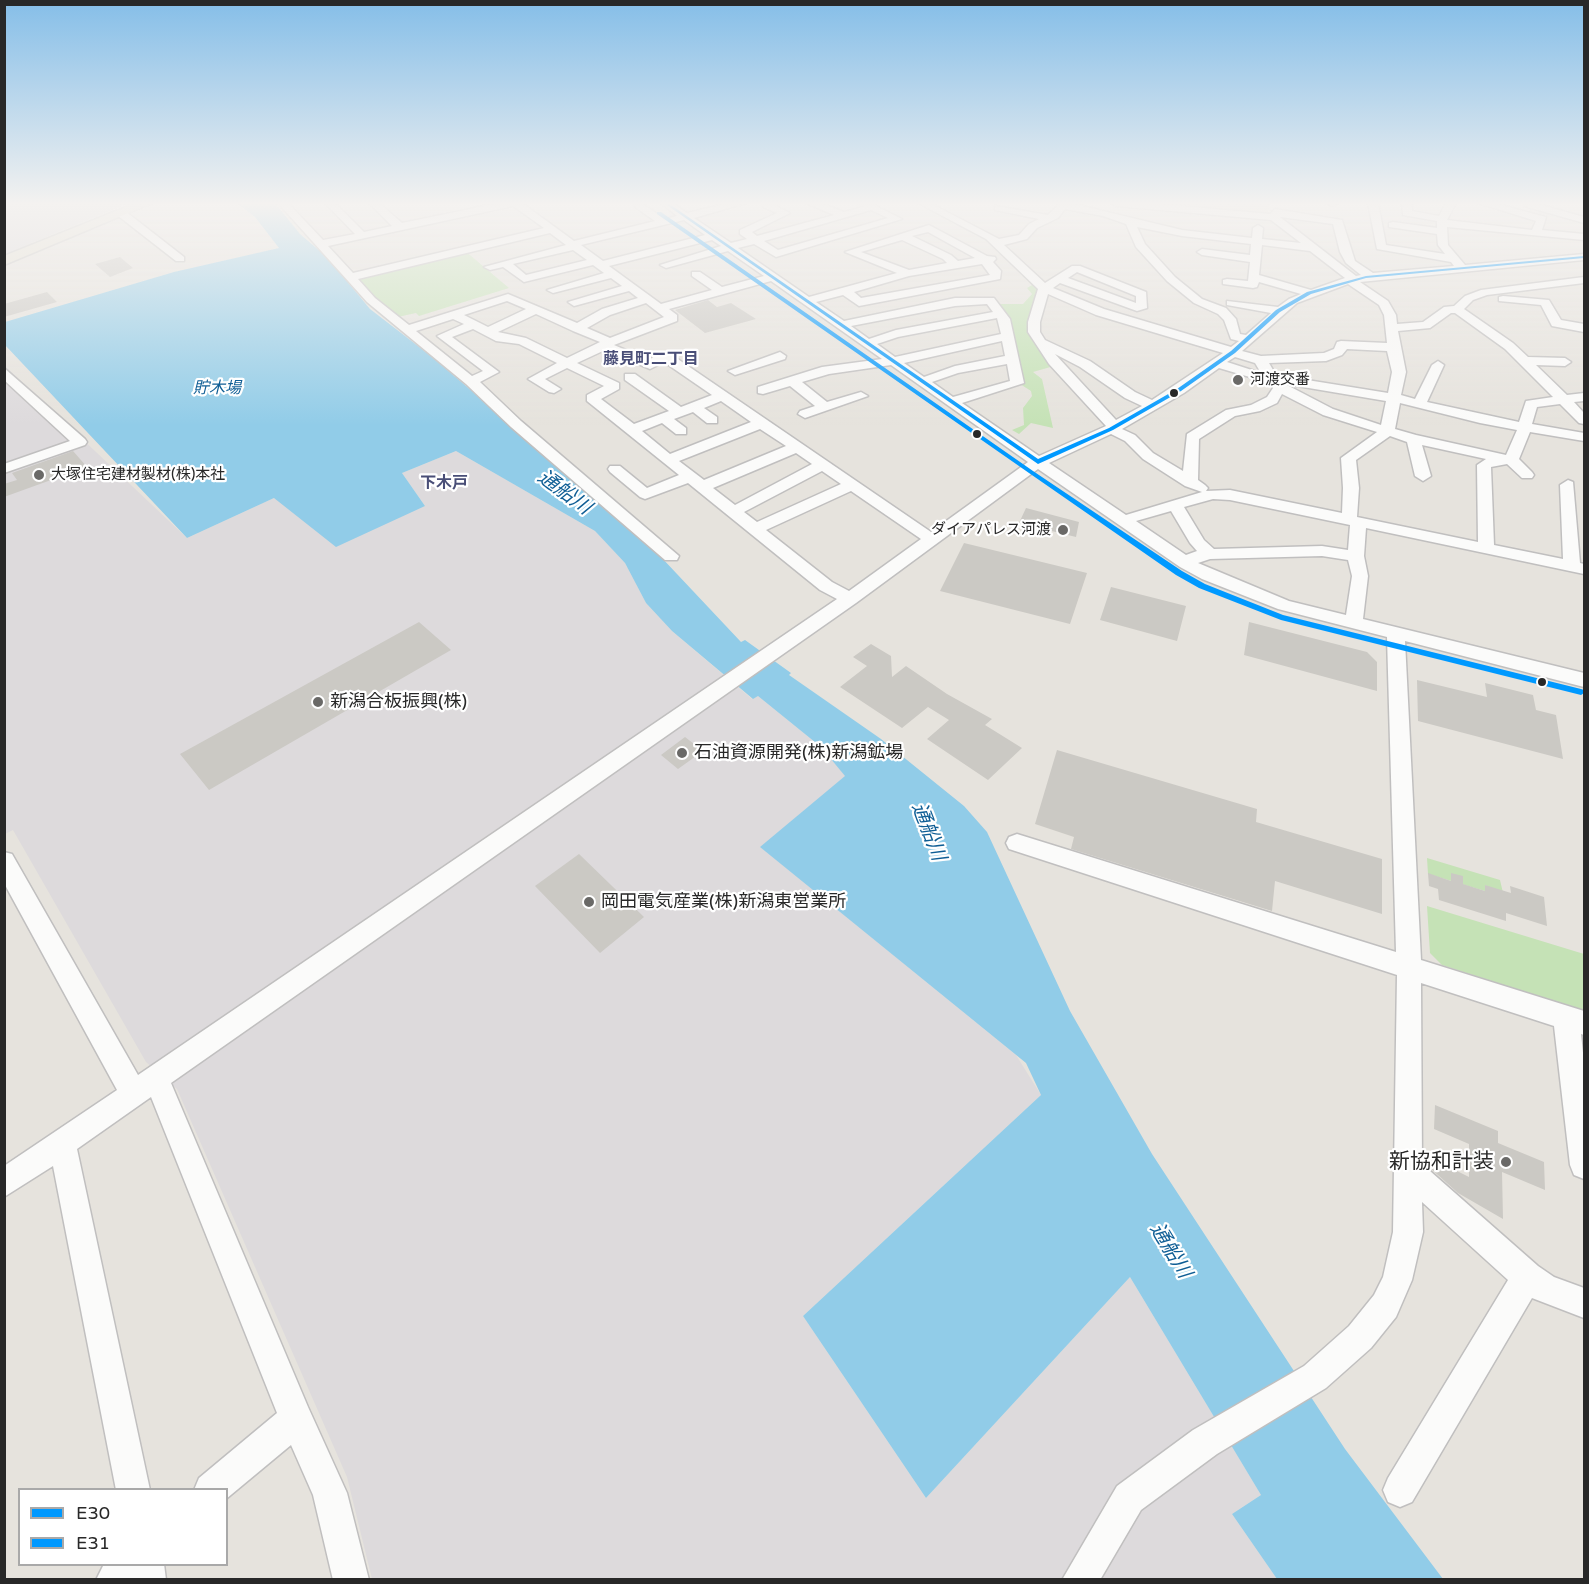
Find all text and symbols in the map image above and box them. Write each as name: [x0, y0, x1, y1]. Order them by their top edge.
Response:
district label: 藤見町二丁目: [603, 350, 699, 370]
place label: 河渡交番: [1250, 371, 1310, 389]
marker: 河渡交番: [1231, 373, 1245, 387]
water label: 貯木場: [193, 379, 241, 399]
unlabelled marker: [1168, 387, 1180, 399]
unlabelled marker: [971, 428, 983, 440]
place label: 大塚住宅建材製材(株)本社: [51, 466, 225, 484]
water label: 通船川: [533, 466, 595, 520]
marker: 大塚住宅建材製材(株)本社: [32, 468, 46, 482]
district label: 下木戸: [420, 474, 468, 494]
place label: ダイアパレス河渡: [931, 521, 1051, 539]
marker: ダイアパレス河渡: [1056, 523, 1070, 537]
unlabelled marker: [1536, 676, 1548, 688]
place label: 新潟合板振興(株): [330, 691, 467, 713]
marker: 新潟合板振興(株): [311, 695, 325, 709]
place label: 石油資源開発(株)新潟鉱場: [694, 742, 903, 764]
marker: 石油資源開発(株)新潟鉱場: [675, 746, 689, 760]
water label: 通船川: [906, 800, 950, 864]
place label: 岡田電気産業(株)新潟東営業所: [601, 891, 846, 913]
marker: 岡田電気産業(株)新潟東営業所: [582, 895, 596, 909]
place label: 新協和計装: [1389, 1149, 1494, 1175]
marker: 新協和計装: [1499, 1155, 1513, 1169]
water label: 通船川: [1144, 1219, 1196, 1283]
legend: [18, 1488, 228, 1566]
text: E30: [76, 1502, 110, 1524]
text: E31: [76, 1532, 110, 1554]

